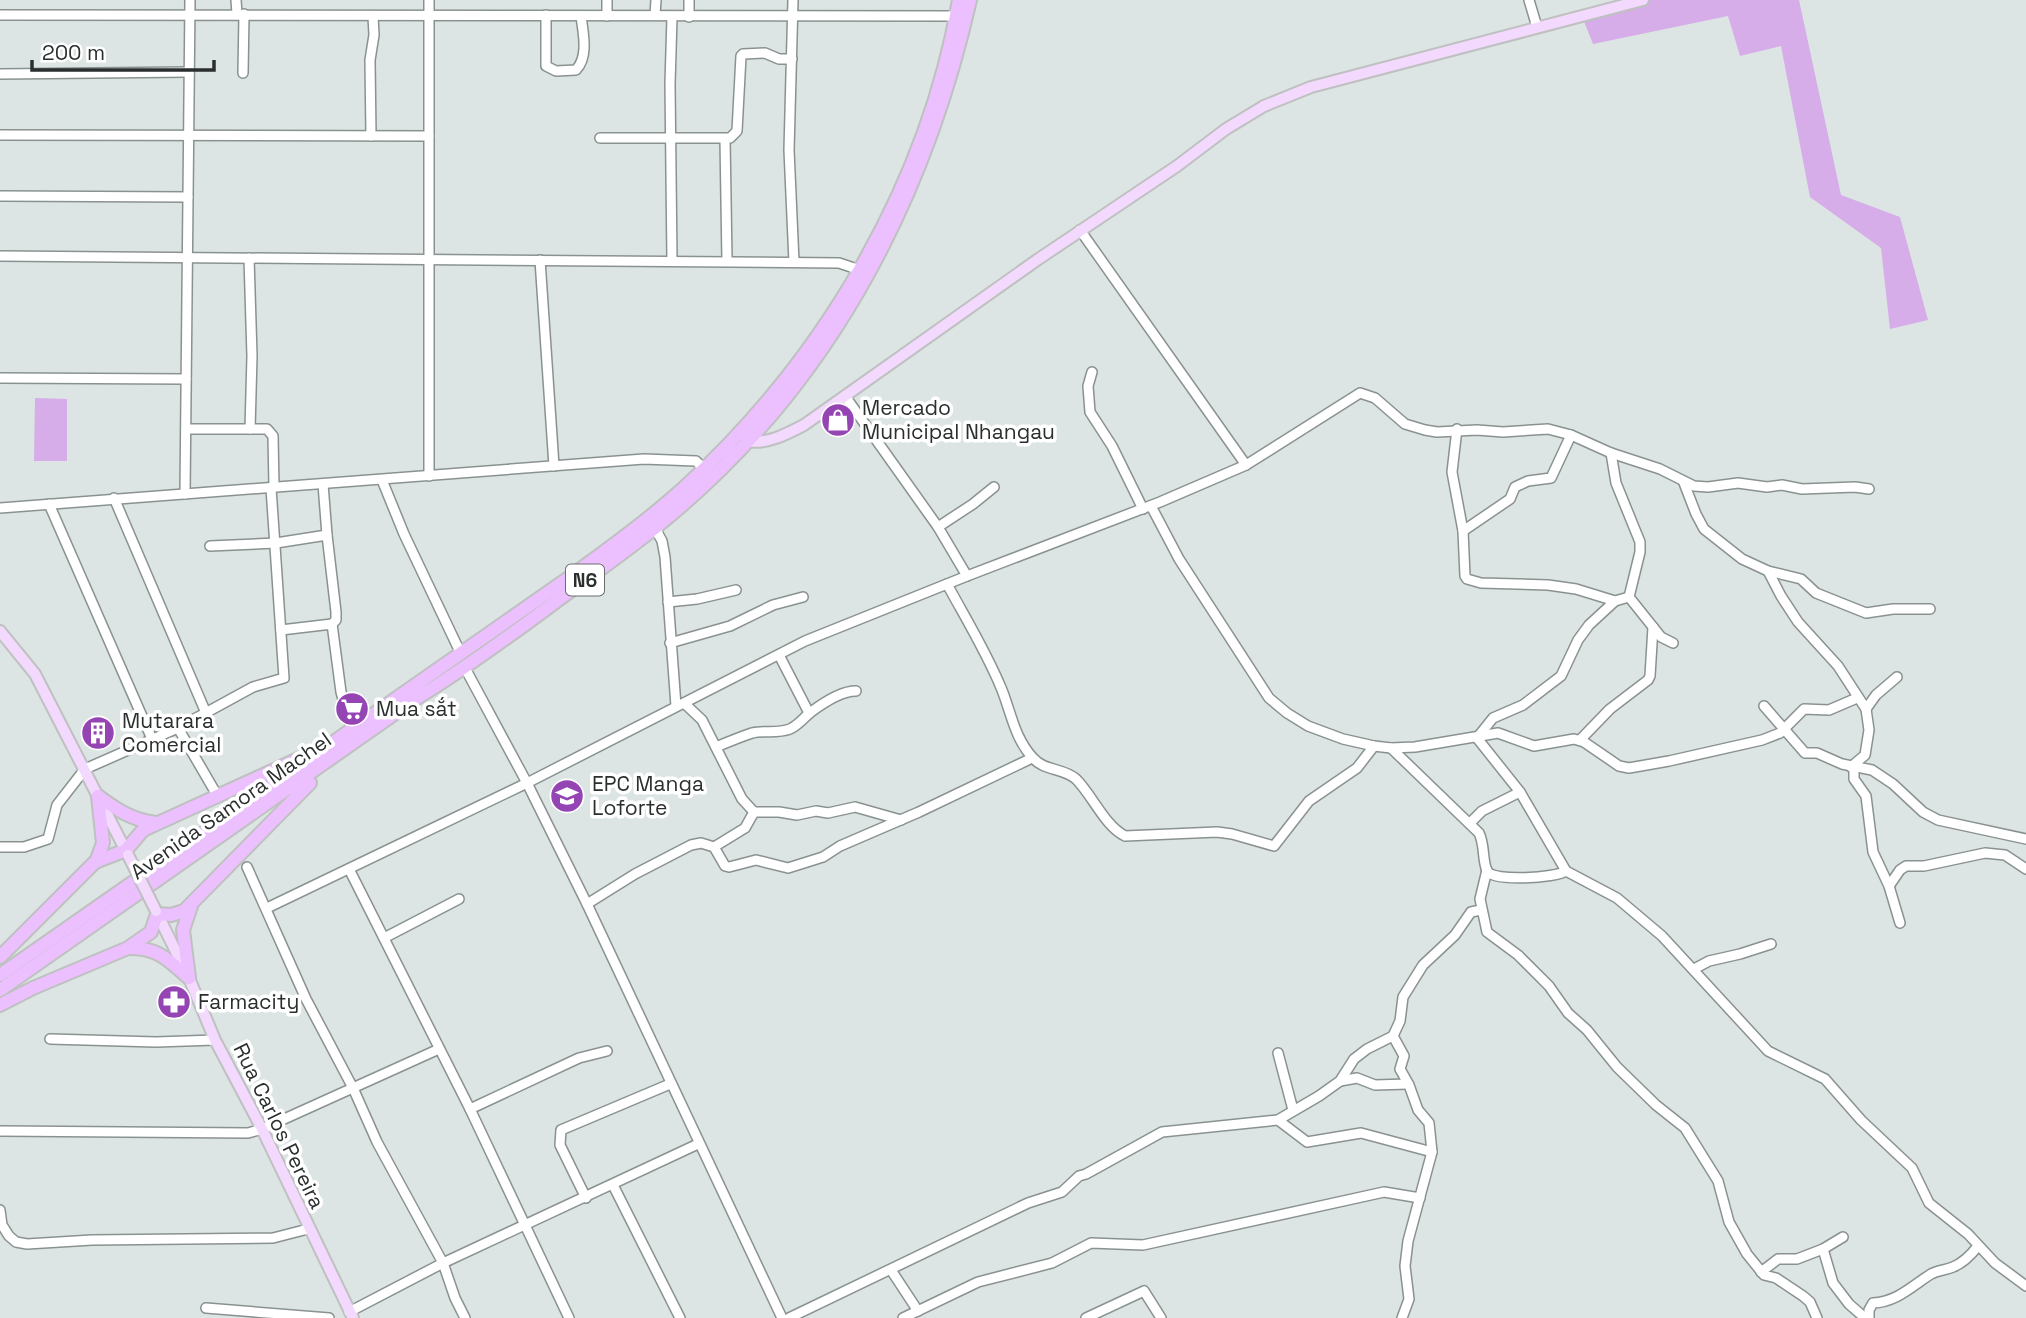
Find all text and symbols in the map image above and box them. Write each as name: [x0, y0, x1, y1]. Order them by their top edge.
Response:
scale bar: [32, 28, 214, 72]
text: 200 m: [42, 39, 105, 66]
place label: Mercado Municipal Nhangau: [862, 394, 1055, 445]
shop icon: Mercado Municipal Nhangau: [819, 401, 857, 439]
road number: N6: [566, 565, 604, 596]
supermarket icon: Mua sắt: [333, 690, 371, 728]
place label: Mua sắt: [376, 695, 457, 722]
place label: Mutarara Comercial: [122, 707, 221, 758]
building icon: Mutarara Comercial: [79, 714, 117, 752]
street label: Avenida Samora Machel: [125, 726, 336, 885]
place label: EPC Manga Loforte: [592, 770, 704, 821]
school or university icon: EPC Manga Loforte: [548, 777, 586, 815]
pharmacy icon: Farmacity: [155, 983, 193, 1021]
place label: Farmacity: [198, 988, 299, 1015]
street label: Rua Carlos Pereira: [228, 1038, 331, 1213]

